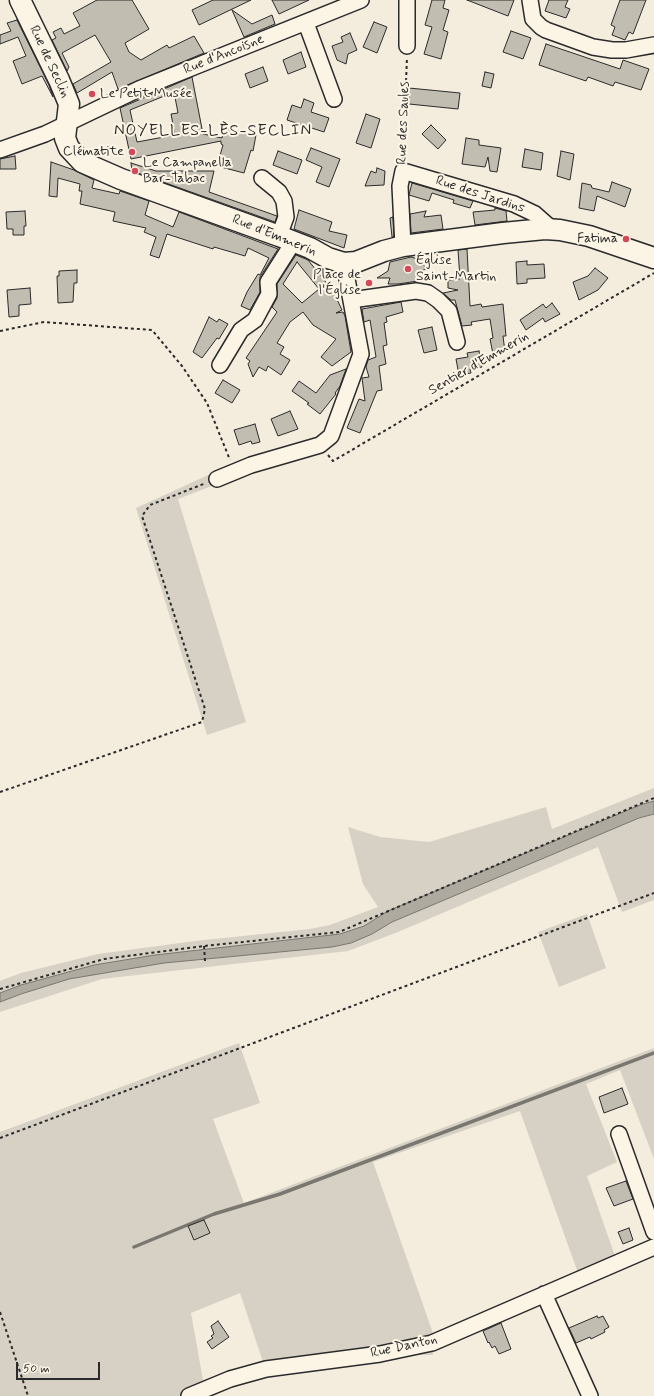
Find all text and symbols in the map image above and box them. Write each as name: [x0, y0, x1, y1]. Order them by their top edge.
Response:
street label: Rue de Seclin: [25, 23, 73, 101]
street label: Rue d'Ancoisne: [181, 31, 267, 79]
street label: Rue des Saules: [394, 81, 414, 165]
place label: Le Petit Musée: [100, 86, 192, 102]
marker: Le Petit Musée: [87, 89, 97, 99]
district label: NOYELLES-LÈS-SECLIN: [115, 122, 311, 142]
place label: Clématite: [63, 144, 124, 160]
marker: Clématite: [127, 147, 137, 157]
place label: Le Campanella Bar-Tabac: [143, 155, 232, 188]
marker: Le Campanella Bar-Tabac: [130, 166, 140, 176]
street label: Rue des Jardins: [433, 173, 527, 217]
street label: Rue d'Emmerin: [229, 211, 319, 261]
place label: Fatima: [577, 231, 618, 247]
marker: Fatima: [621, 234, 631, 244]
place label: Église Saint-Martin: [416, 253, 496, 286]
marker: Église Saint-Martin: [403, 264, 413, 274]
place label: Place de l'Église: [313, 267, 361, 300]
marker: Place de l'Église: [364, 278, 374, 288]
street label: Sentier d'Emmerin: [426, 328, 532, 400]
street label: Rue Danton: [369, 1332, 439, 1362]
scale bar: [18, 1354, 102, 1380]
text: 50 m: [23, 1361, 50, 1377]

